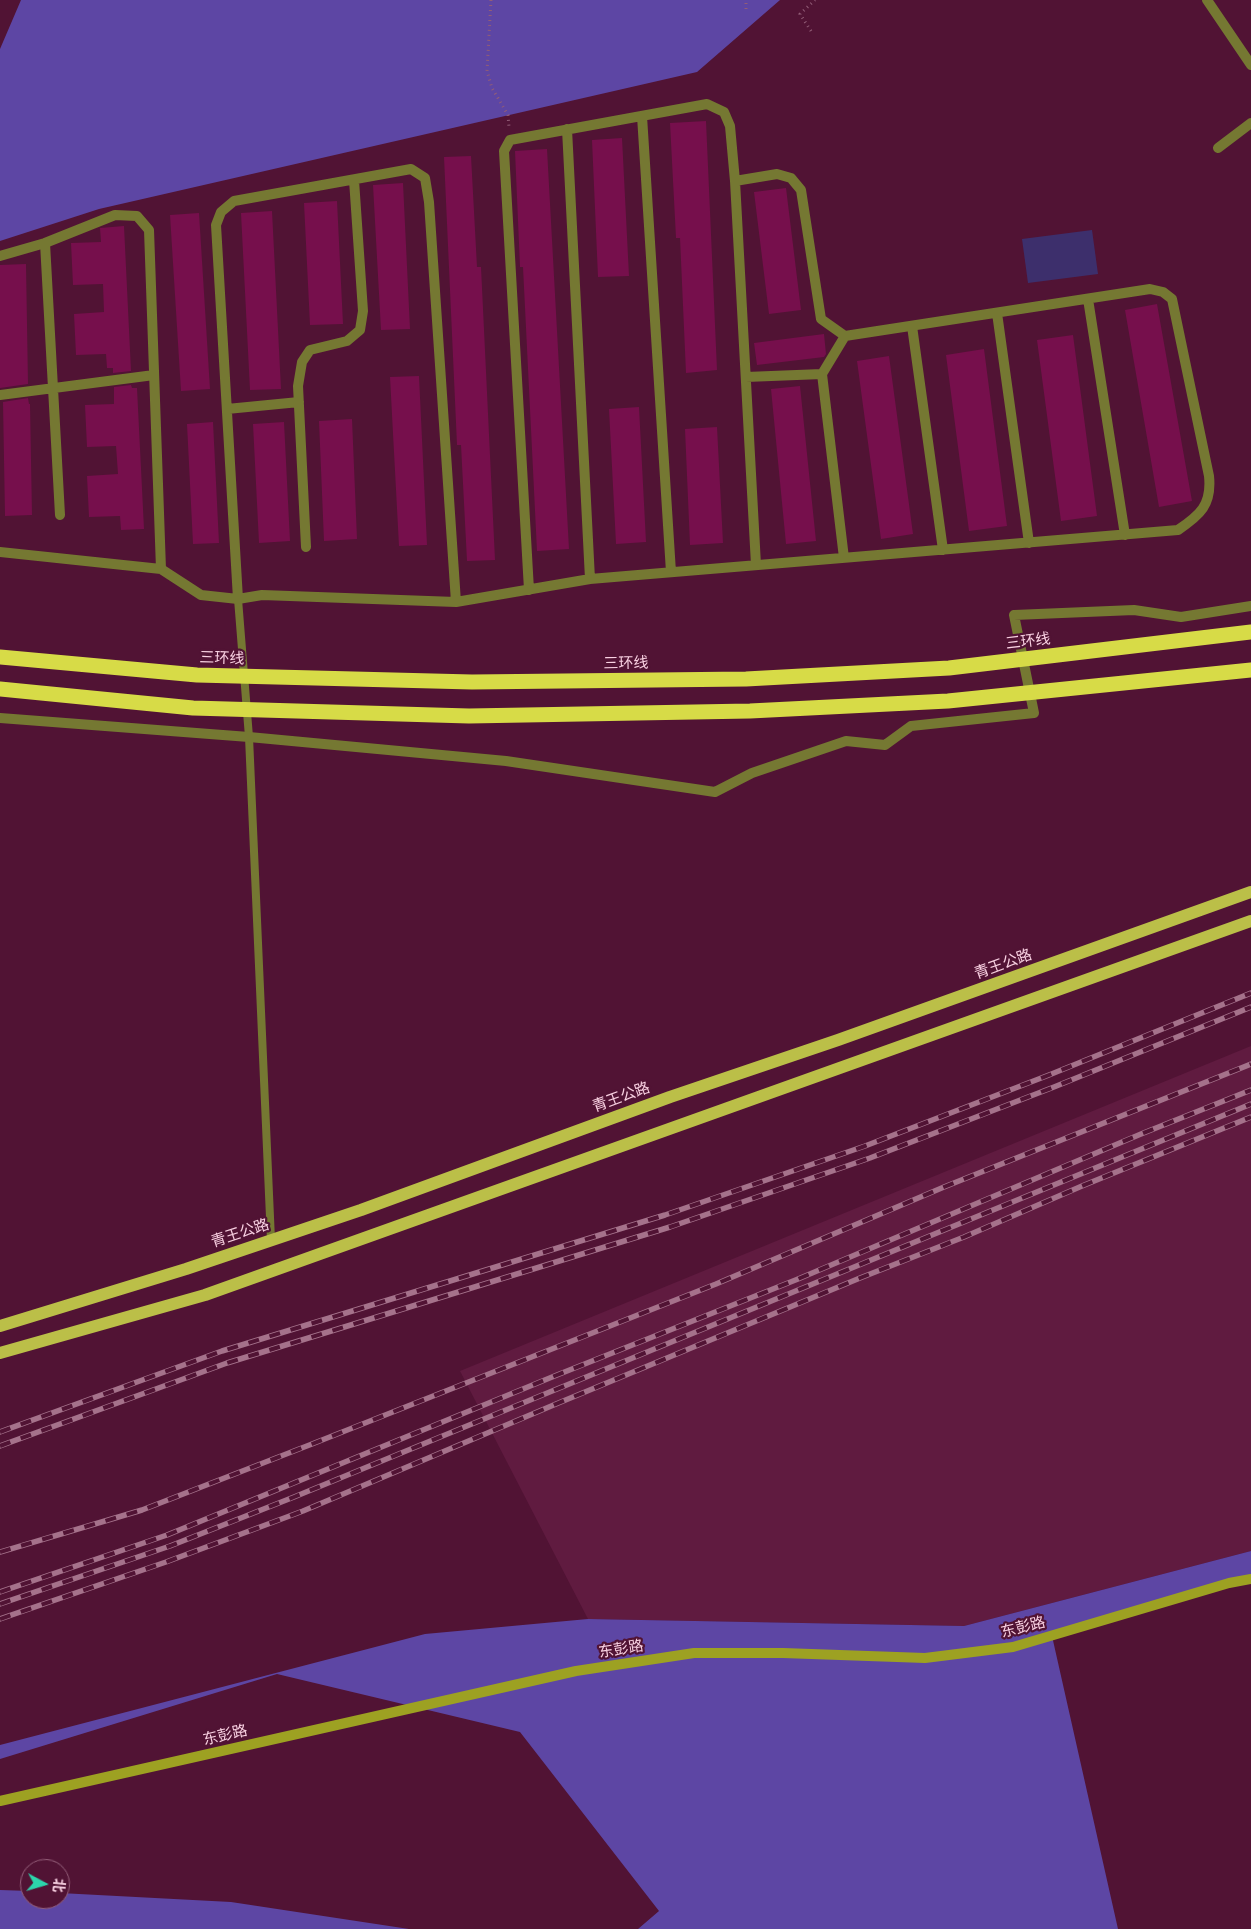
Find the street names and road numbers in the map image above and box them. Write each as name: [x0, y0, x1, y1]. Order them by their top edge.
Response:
street label: 三环线: [1005, 629, 1051, 653]
street label: 三环线: [199, 648, 245, 668]
street label: 三环线: [603, 654, 649, 672]
street label: 青王公路: [972, 945, 1034, 983]
street label: 青王公路: [590, 1078, 652, 1116]
street label: 青王公路: [209, 1215, 271, 1251]
street label: 东彭路: [999, 1613, 1047, 1641]
street label: 东彭路: [597, 1637, 645, 1661]
street label: 东彭路: [201, 1721, 249, 1749]

